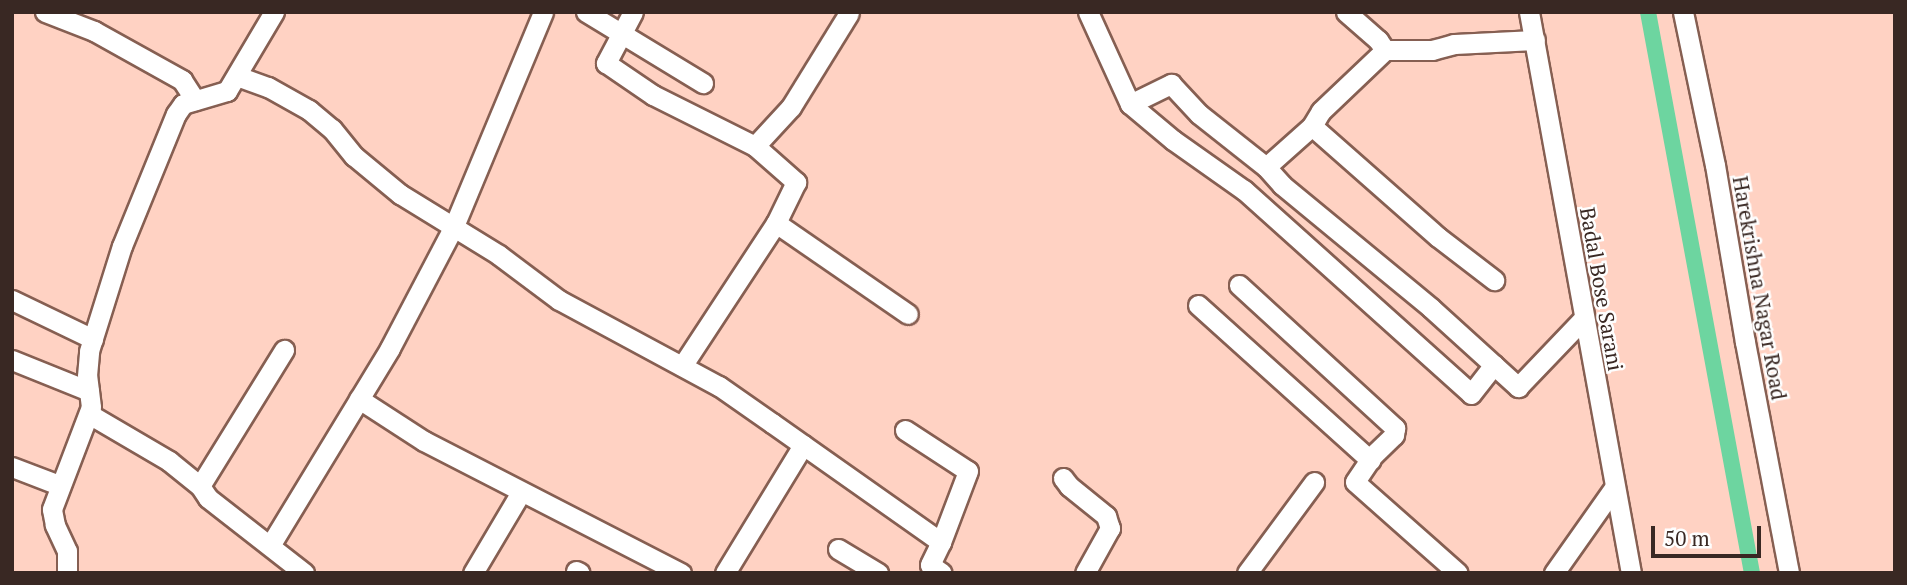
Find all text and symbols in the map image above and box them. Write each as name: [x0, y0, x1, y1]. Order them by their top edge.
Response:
street label: Harekrishna Nagar Road: [1728, 174, 1792, 402]
street label: Badal Bose Sarani: [1575, 205, 1629, 373]
scale bar: [1655, 512, 1765, 556]
text: 50 m: [1664, 524, 1710, 552]

